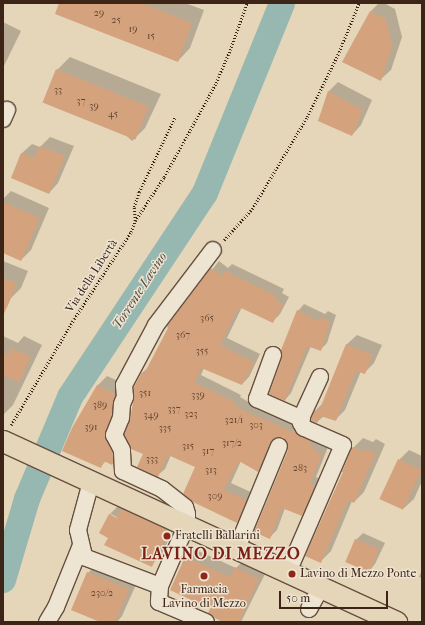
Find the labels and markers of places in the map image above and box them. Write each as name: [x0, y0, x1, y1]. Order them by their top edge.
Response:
place label: Fratelli Ballarini: [175, 529, 260, 543]
marker: Fratelli Ballarini: [162, 531, 172, 541]
place label: Lavino di Mezzo Ponte: [300, 567, 417, 581]
marker: Lavino di Mezzo Ponte: [287, 569, 297, 579]
marker: Farmacia Lavino di Mezzo: [199, 571, 209, 581]
place label: Farmacia Lavino di Mezzo: [162, 583, 246, 611]

